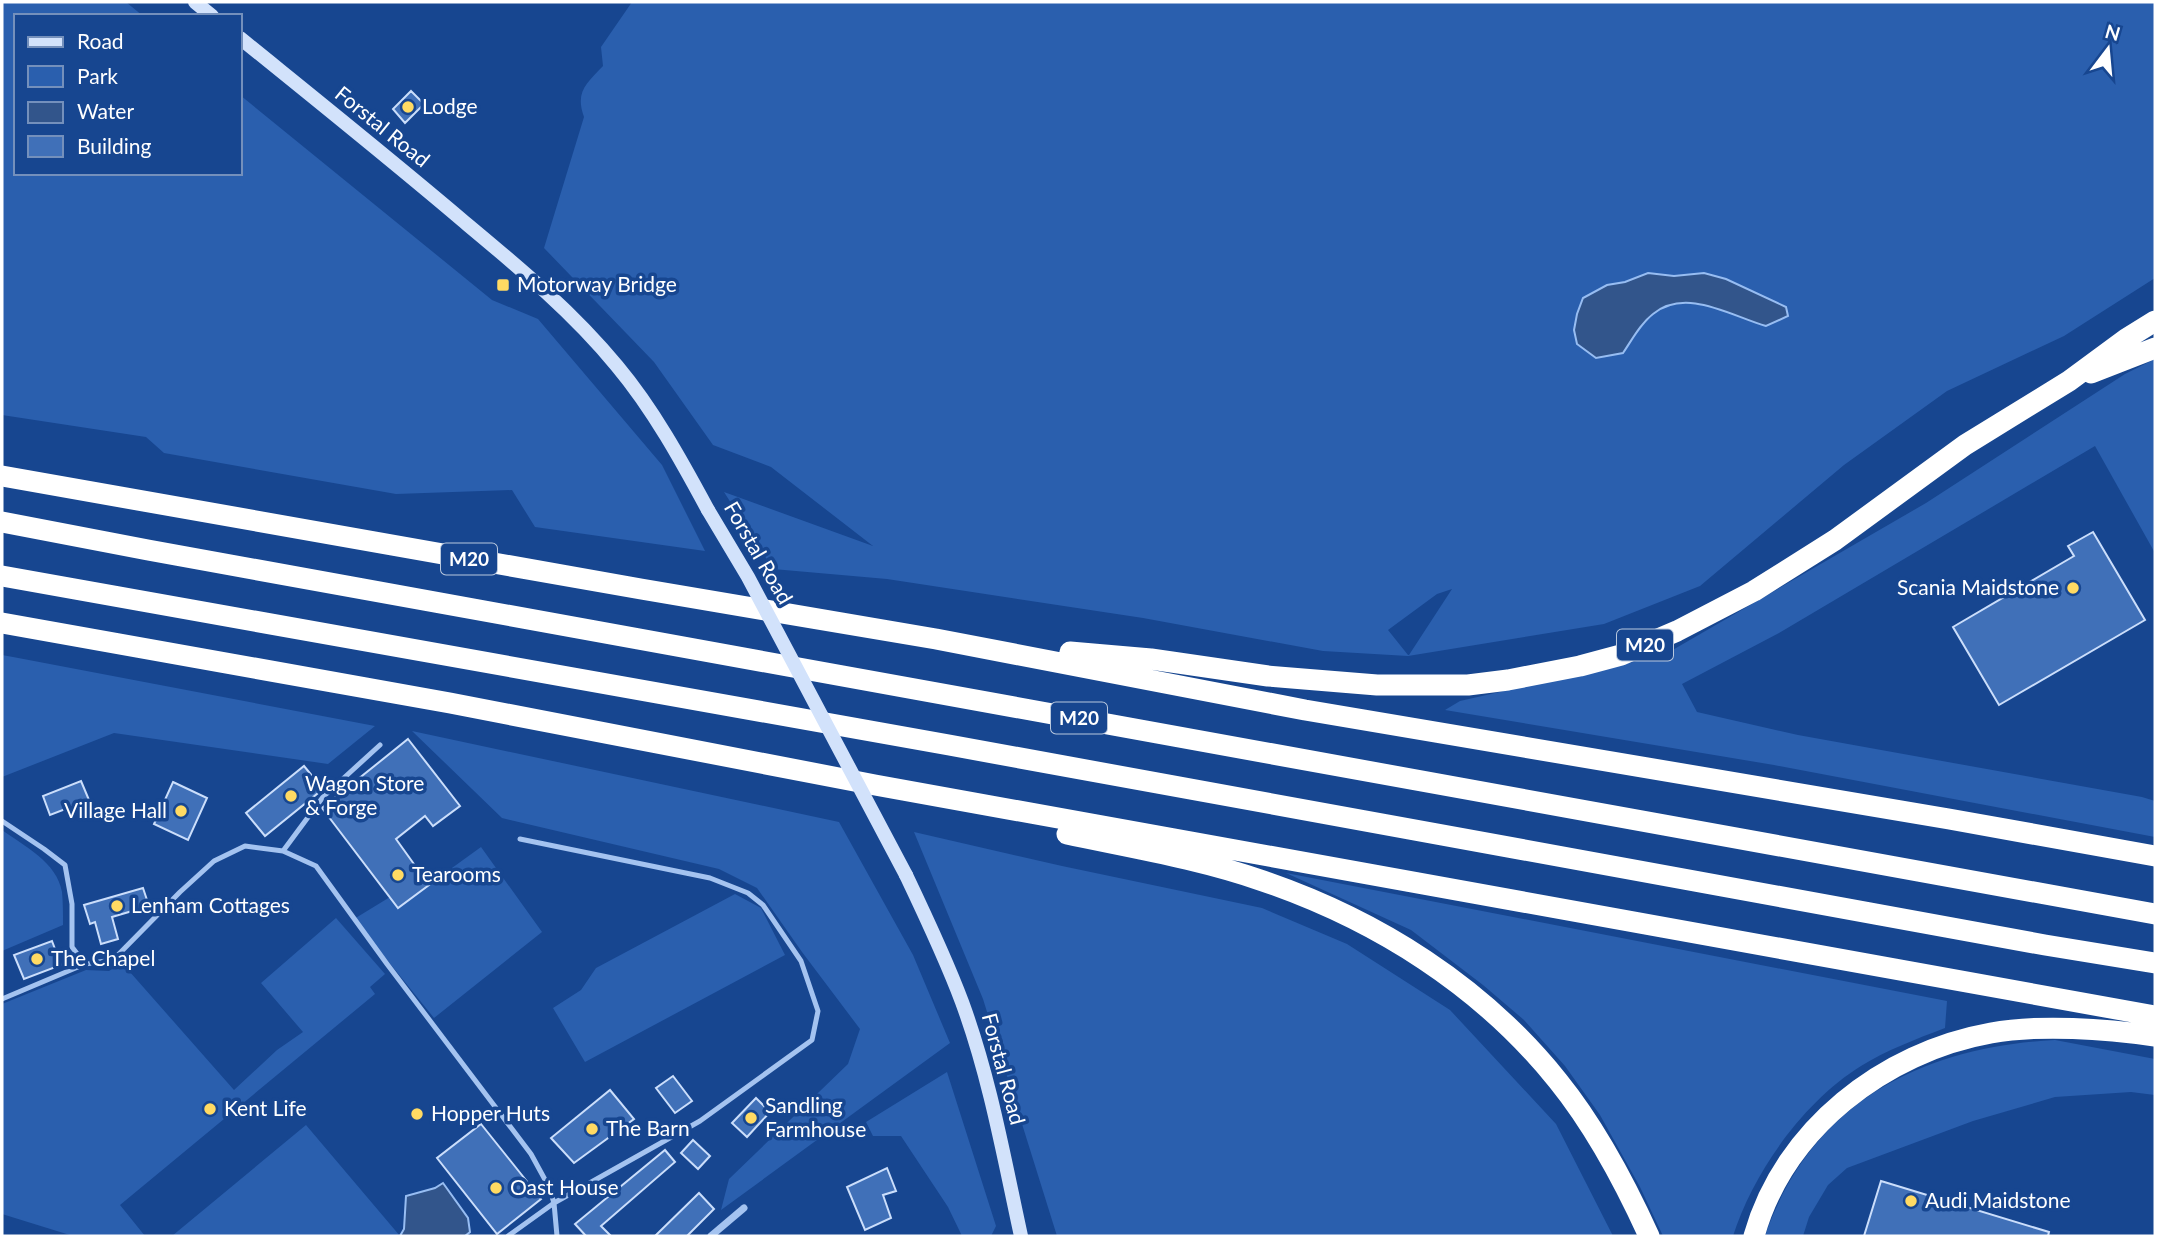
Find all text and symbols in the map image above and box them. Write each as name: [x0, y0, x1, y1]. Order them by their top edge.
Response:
legend: [14, 14, 242, 175]
north arrow: [2073, 14, 2143, 84]
text: N: [2103, 19, 2123, 45]
text: Road: [77, 28, 124, 53]
text: Park: [77, 63, 118, 88]
street label: Forstal Road: [331, 80, 435, 172]
place label: Lodge: [422, 93, 478, 118]
text: Water: [77, 98, 134, 123]
marker: Lodge: [400, 99, 416, 115]
text: Building: [77, 133, 152, 158]
place label: Motorway Bridge: [517, 271, 677, 296]
marker: Motorway Bridge: [495, 277, 511, 293]
street label: Forstal Road: [720, 496, 799, 608]
road number: M20: [441, 544, 497, 574]
place label: Scania Maidstone: [1897, 574, 2059, 599]
marker: Scania Maidstone: [2065, 580, 2081, 596]
road number: M20: [1617, 630, 1673, 660]
road number: M20: [1051, 702, 1107, 734]
place label: Wagon Store & Forge: [305, 770, 424, 819]
marker: Wagon Store & Forge: [283, 788, 299, 804]
place label: Village Hall: [64, 797, 167, 822]
marker: Village Hall: [173, 803, 189, 819]
place label: Tearooms: [412, 861, 501, 886]
marker: Tearooms: [390, 867, 406, 883]
place label: Lenham Cottages: [131, 892, 290, 917]
marker: Lenham Cottages: [109, 898, 125, 914]
place label: The Chapel: [51, 945, 155, 970]
marker: The Chapel: [29, 951, 45, 967]
street label: Forstal Road: [978, 1010, 1031, 1127]
place label: Sandling Farmhouse: [765, 1092, 866, 1141]
place label: Kent Life: [224, 1095, 307, 1120]
place label: Hopper Huts: [431, 1100, 550, 1125]
marker: Kent Life: [202, 1101, 218, 1117]
marker: Hopper Huts: [409, 1106, 425, 1122]
marker: Sandling Farmhouse: [743, 1110, 759, 1126]
place label: The Barn: [606, 1115, 690, 1140]
marker: The Barn: [584, 1121, 600, 1137]
place label: Oast House: [510, 1174, 618, 1199]
marker: Oast House: [488, 1180, 504, 1196]
place label: Audi Maidstone: [1925, 1187, 2071, 1212]
marker: Audi Maidstone: [1903, 1193, 1919, 1209]

